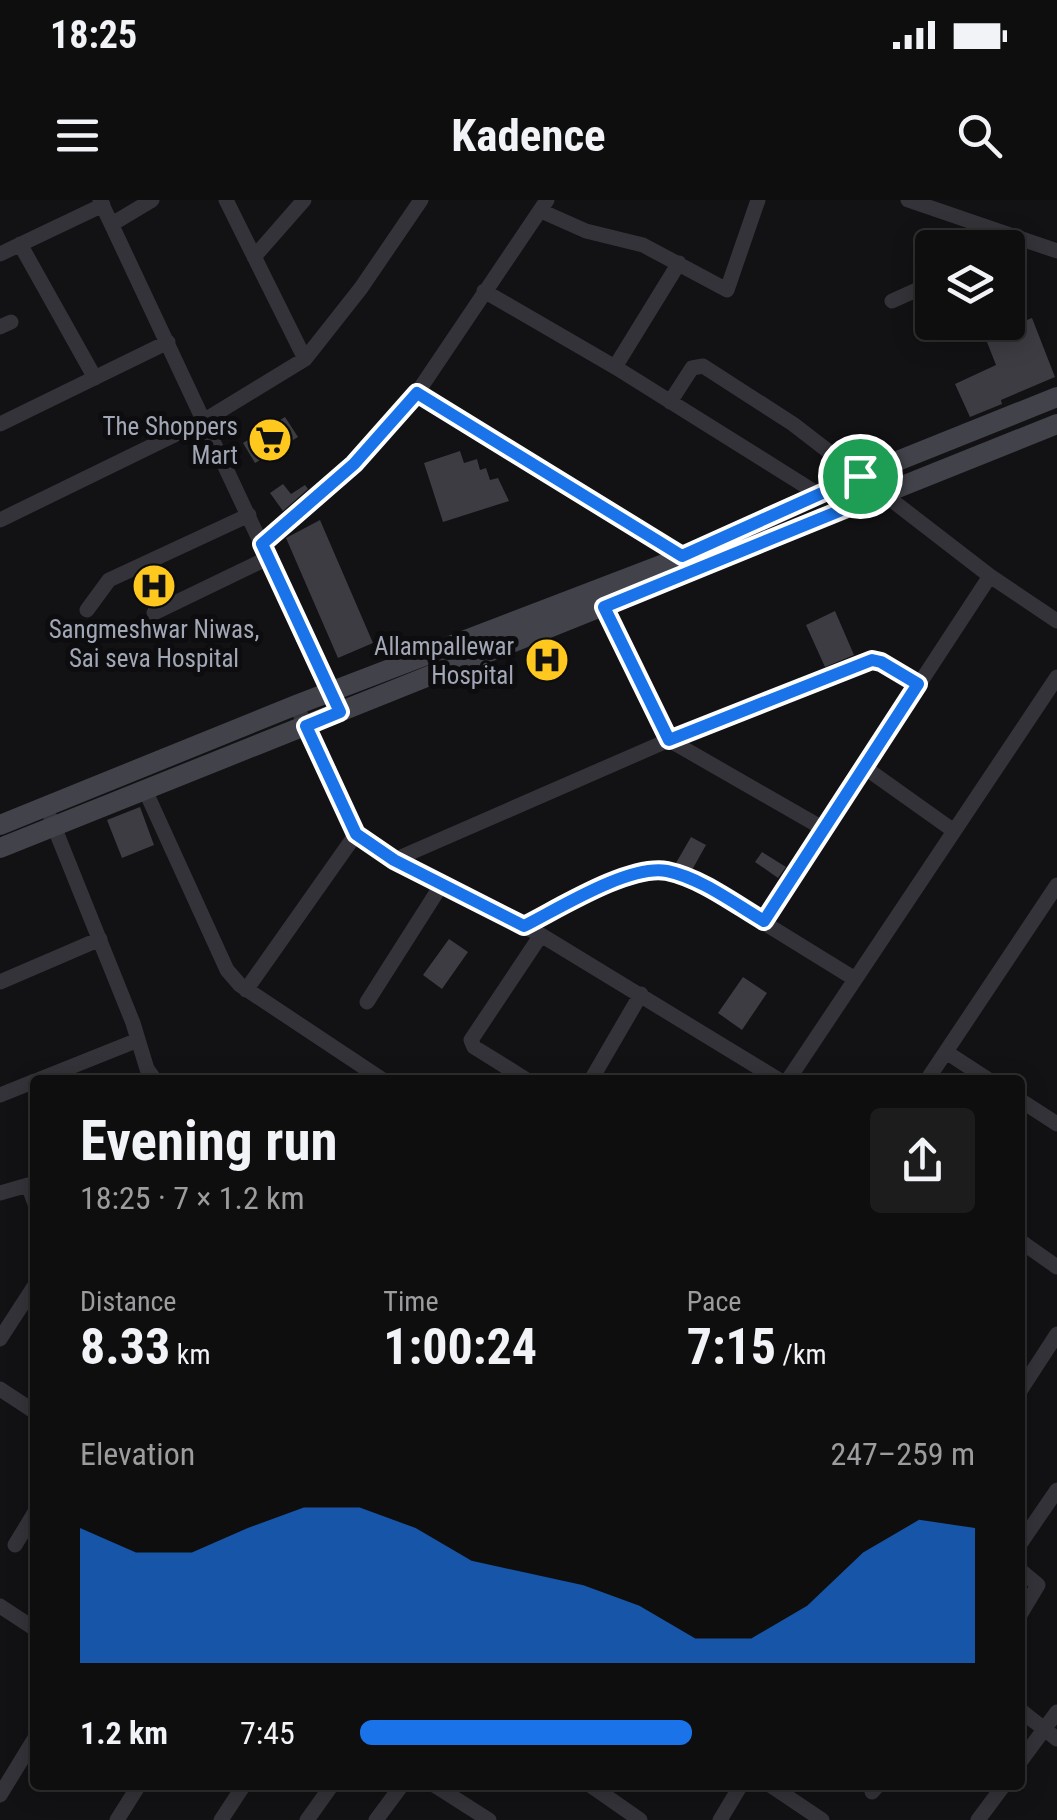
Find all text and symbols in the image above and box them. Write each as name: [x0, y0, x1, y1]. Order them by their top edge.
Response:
text: 18:25: [50, 13, 137, 57]
icon: menu: [50, 108, 105, 163]
icon: search: [952, 108, 1007, 163]
text: Kadence: [451, 109, 606, 162]
map controls: [915, 230, 1025, 340]
button: layers: [915, 230, 1025, 340]
place label: The Shoppers Mart: [102, 412, 238, 470]
supermarket icon: The Shoppers Mart: [247, 417, 293, 463]
pin: [818, 434, 903, 519]
icon: arrive: [833, 449, 888, 504]
hospital icon: Sangmeshwar Niwas, Sai seva Hospital: [131, 563, 177, 609]
place label: Sangmeshwar Niwas, Sai seva Hospital: [49, 615, 259, 673]
place label: Allampallewar Hospital: [374, 632, 514, 690]
hospital icon: Allampallewar Hospital: [524, 637, 570, 683]
button: share: [870, 1108, 975, 1213]
text: Evening run: [80, 1109, 338, 1173]
text: 18:25 · 7 × 1.2 km: [80, 1179, 305, 1217]
text: Distance: [80, 1285, 177, 1318]
text: Time: [383, 1285, 439, 1318]
text: Pace: [687, 1285, 742, 1318]
text: 8.33: [80, 1318, 170, 1376]
text: 1:00:24: [383, 1318, 537, 1376]
text: 7:15: [687, 1318, 776, 1376]
text: km: [170, 1338, 210, 1371]
text: /km: [776, 1338, 827, 1371]
text: Elevation: [80, 1435, 195, 1473]
text: 247–259 m: [830, 1435, 975, 1473]
text: 1.2 km: [80, 1714, 168, 1752]
text: 7:45: [240, 1714, 295, 1752]

